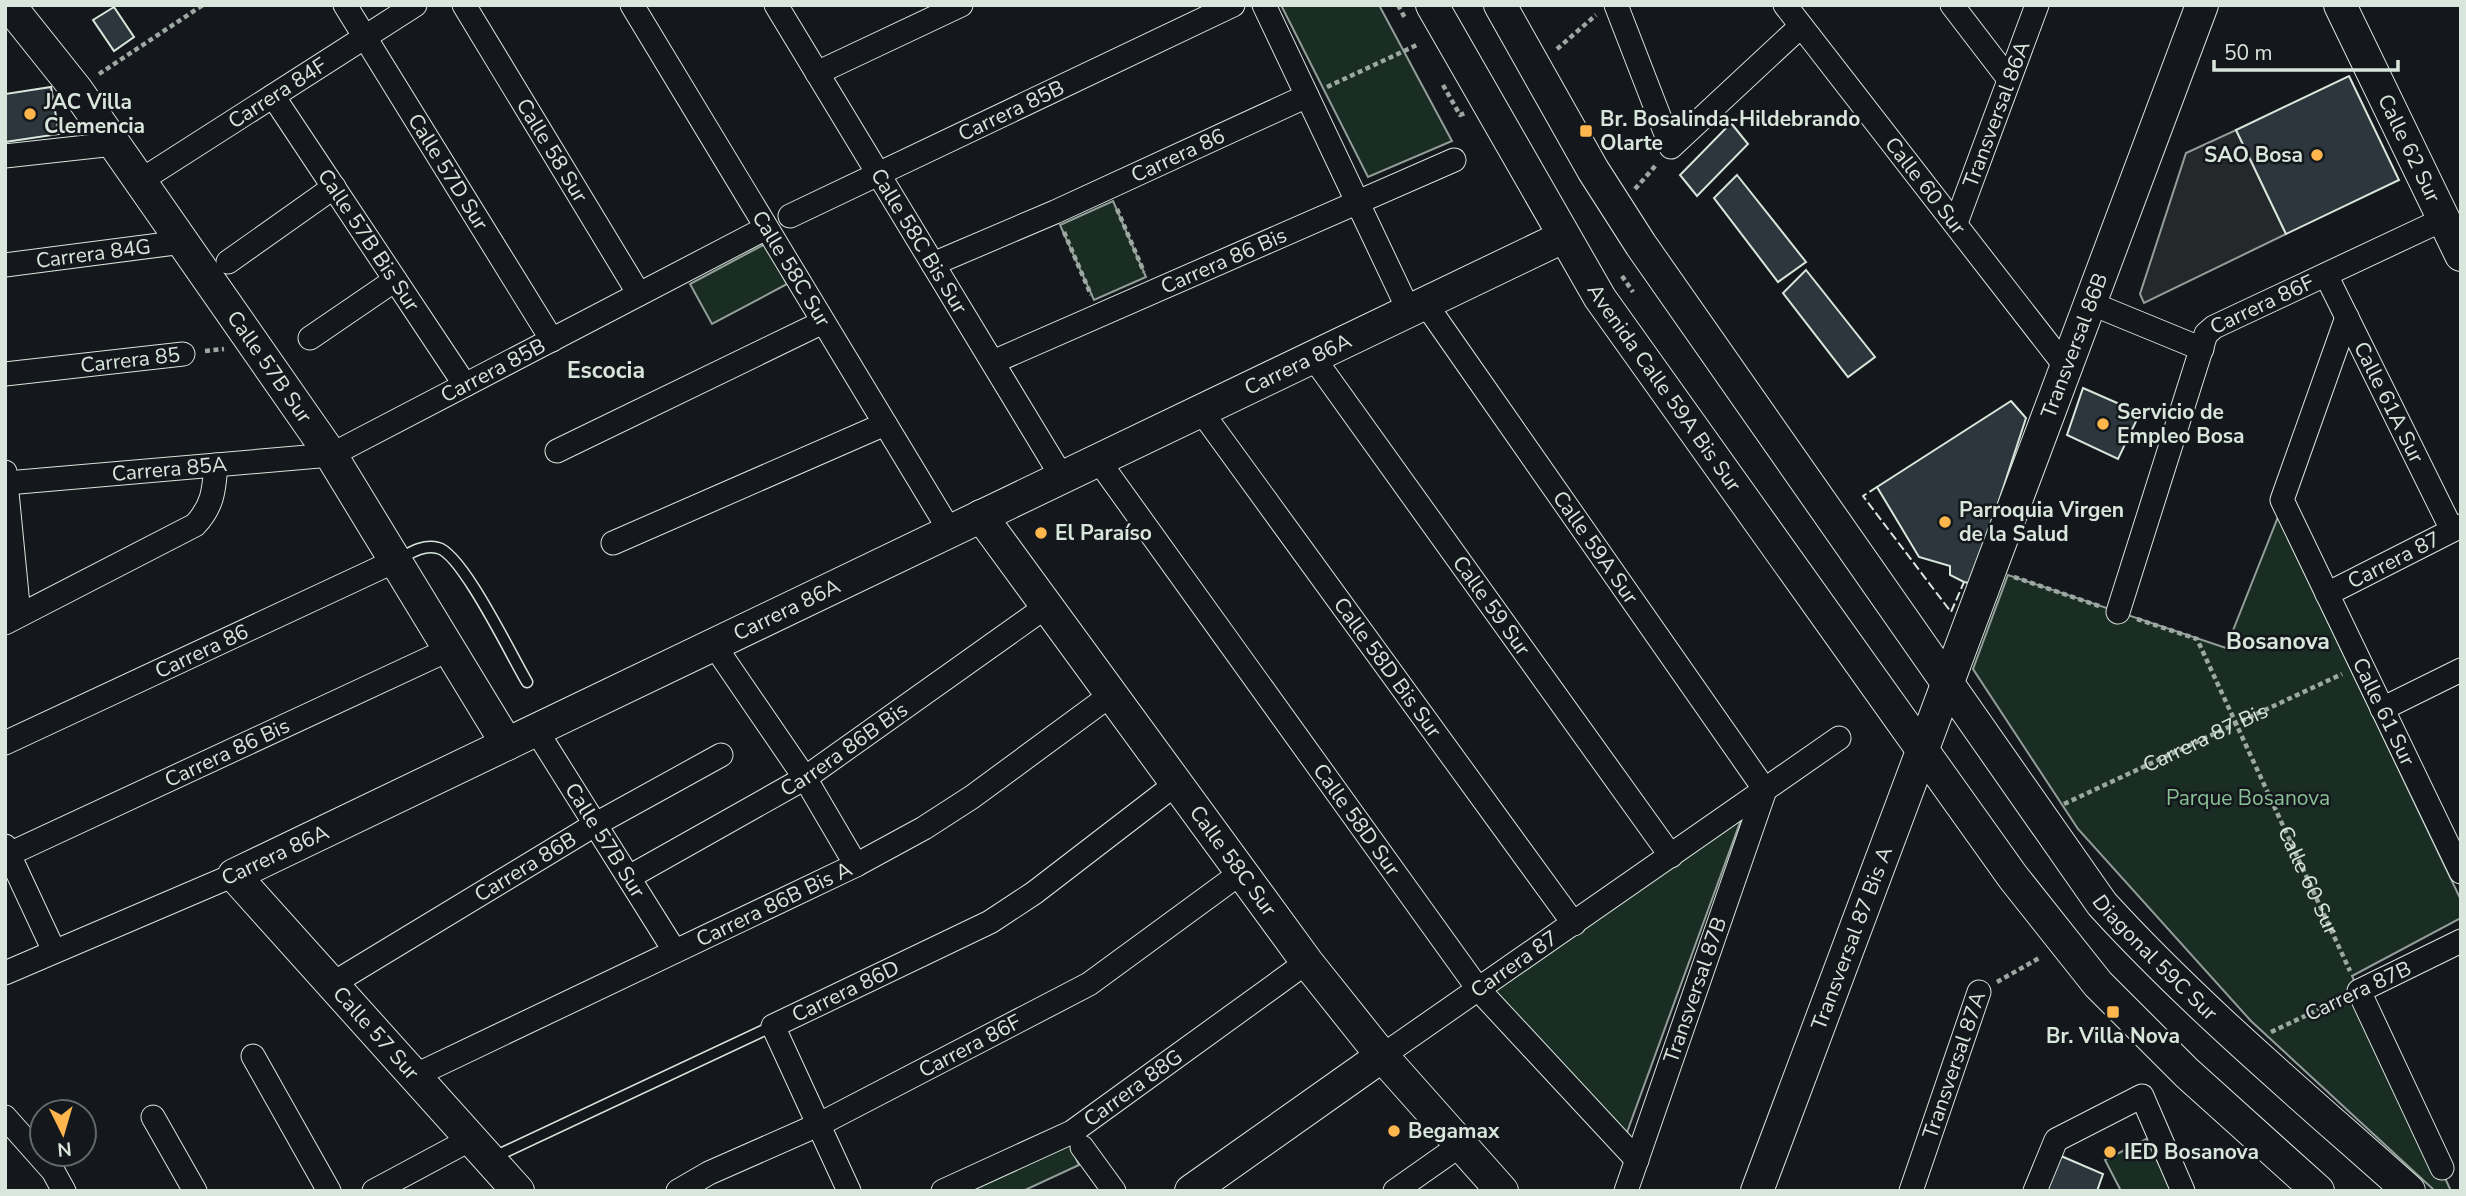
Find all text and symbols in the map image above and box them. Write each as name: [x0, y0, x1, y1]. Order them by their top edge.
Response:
scale bar: [2214, 28, 2398, 72]
street label: Transversal 86A: [1956, 37, 2036, 191]
text: 50 m: [2224, 39, 2273, 67]
street label: Carrera 84F: [223, 51, 332, 135]
street label: Carrera 85B: [954, 73, 1069, 148]
place label: JAC Villa Clemencia: [43, 88, 145, 140]
street label: Calle 62 Sur: [2371, 89, 2448, 207]
street label: Calle 58 Sur: [510, 93, 595, 208]
place label: Br. Bosalinda-Hildebrando Olarte: [1600, 105, 1860, 157]
marker: JAC Villa Clemencia: [22, 106, 38, 122]
street label: Calle 57D Sur: [401, 108, 495, 236]
street label: Carrera 86: [1127, 122, 1229, 189]
marker: Br. Bosalinda-Hildebrando Olarte: [1578, 123, 1594, 139]
street label: Calle 60 Sur: [1879, 131, 1973, 241]
place label: SAO Bosa: [2204, 141, 2303, 169]
marker: SAO Bosa: [2309, 147, 2325, 163]
street label: Calle 57B Bis Sur: [311, 163, 426, 317]
street label: Calle 58C Bis Sur: [864, 163, 974, 319]
street label: Calle 58C Sur: [746, 205, 837, 332]
street label: Carrera 86 Bis: [1156, 221, 1291, 301]
street label: Carrera 84G: [34, 232, 152, 275]
street label: Carrera 86F: [2205, 268, 2318, 341]
street label: Transversal 86B: [2034, 269, 2114, 422]
street label: Avenida Calle 59A Bis Sur: [1581, 279, 1748, 498]
street label: Calle 57B Sur: [221, 305, 319, 429]
street label: Carrera 86A: [1240, 327, 1356, 402]
street label: Carrera 85B: [436, 332, 550, 409]
street label: Calle 61A Sur: [2347, 337, 2431, 468]
street label: Carrera 85: [79, 340, 182, 379]
district label: Escocia: [567, 355, 645, 386]
place label: Servicio de Empleo Bosa: [2117, 398, 2245, 450]
marker: Servicio de Empleo Bosa: [2095, 416, 2111, 432]
street label: Carrera 85A: [111, 450, 228, 488]
street label: Calle 59A Sur: [1546, 485, 1645, 610]
place label: Parroquia Virgen de la Salud: [1959, 496, 2124, 548]
marker: Parroquia Virgen de la Salud: [1937, 514, 1953, 530]
place label: El Paraíso: [1055, 519, 1152, 547]
marker: El Paraíso: [1033, 525, 1049, 541]
street label: Carrera 87: [2343, 525, 2445, 595]
street label: Calle 59 Sur: [1446, 550, 1537, 662]
street label: Carrera 86A: [729, 572, 845, 647]
street label: Calle 58D Bis Sur: [1327, 592, 1448, 744]
street label: Carrera 86: [150, 617, 253, 685]
district label: Bosanova: [2226, 626, 2330, 657]
street label: Calle 61 Sur: [2346, 653, 2422, 771]
street label: Carrera 86B Bis: [775, 695, 913, 803]
street label: Carrera 87 Bis: [2138, 697, 2272, 779]
street label: Carrera 86 Bis: [160, 712, 294, 794]
street label: Calle 58D Sur: [1307, 758, 1407, 882]
street label: Calle 57B Sur: [558, 777, 652, 903]
park label: Parque Bosanova: [2166, 784, 2330, 812]
street label: Calle 58C Sur: [1183, 800, 1283, 922]
street label: Carrera 86A: [217, 818, 333, 892]
street label: Calle 60 Sur: [2271, 821, 2346, 940]
street label: Carrera 86B: [469, 825, 581, 908]
street label: Transversal 87 Bis A: [1805, 842, 1899, 1034]
street label: Carrera 86B Bis A: [691, 855, 857, 953]
street label: Diagonal 59C Sur: [2086, 889, 2224, 1027]
street label: Transversal 87B: [1657, 913, 1733, 1067]
street label: Carrera 87: [1465, 924, 1563, 1004]
street label: Carrera 86D: [787, 954, 904, 1029]
street label: Carrera 87B: [2300, 954, 2416, 1028]
street label: Calle 57 Sur: [327, 980, 426, 1086]
street label: Transversal 87A: [1916, 988, 1992, 1143]
marker: Br. Villa Nova: [2105, 1004, 2121, 1020]
street label: Carrera 86F: [914, 1008, 1026, 1084]
place label: Br. Villa Nova: [2046, 1022, 2180, 1050]
street label: Carrera 88G: [1078, 1043, 1188, 1133]
north arrow: [28, 1098, 98, 1168]
place label: Begamax: [1408, 1117, 1500, 1145]
marker: Begamax: [1386, 1123, 1402, 1139]
text: N: [56, 1135, 73, 1163]
place label: IED Bosanova: [2124, 1138, 2259, 1166]
marker: IED Bosanova: [2102, 1144, 2118, 1160]

